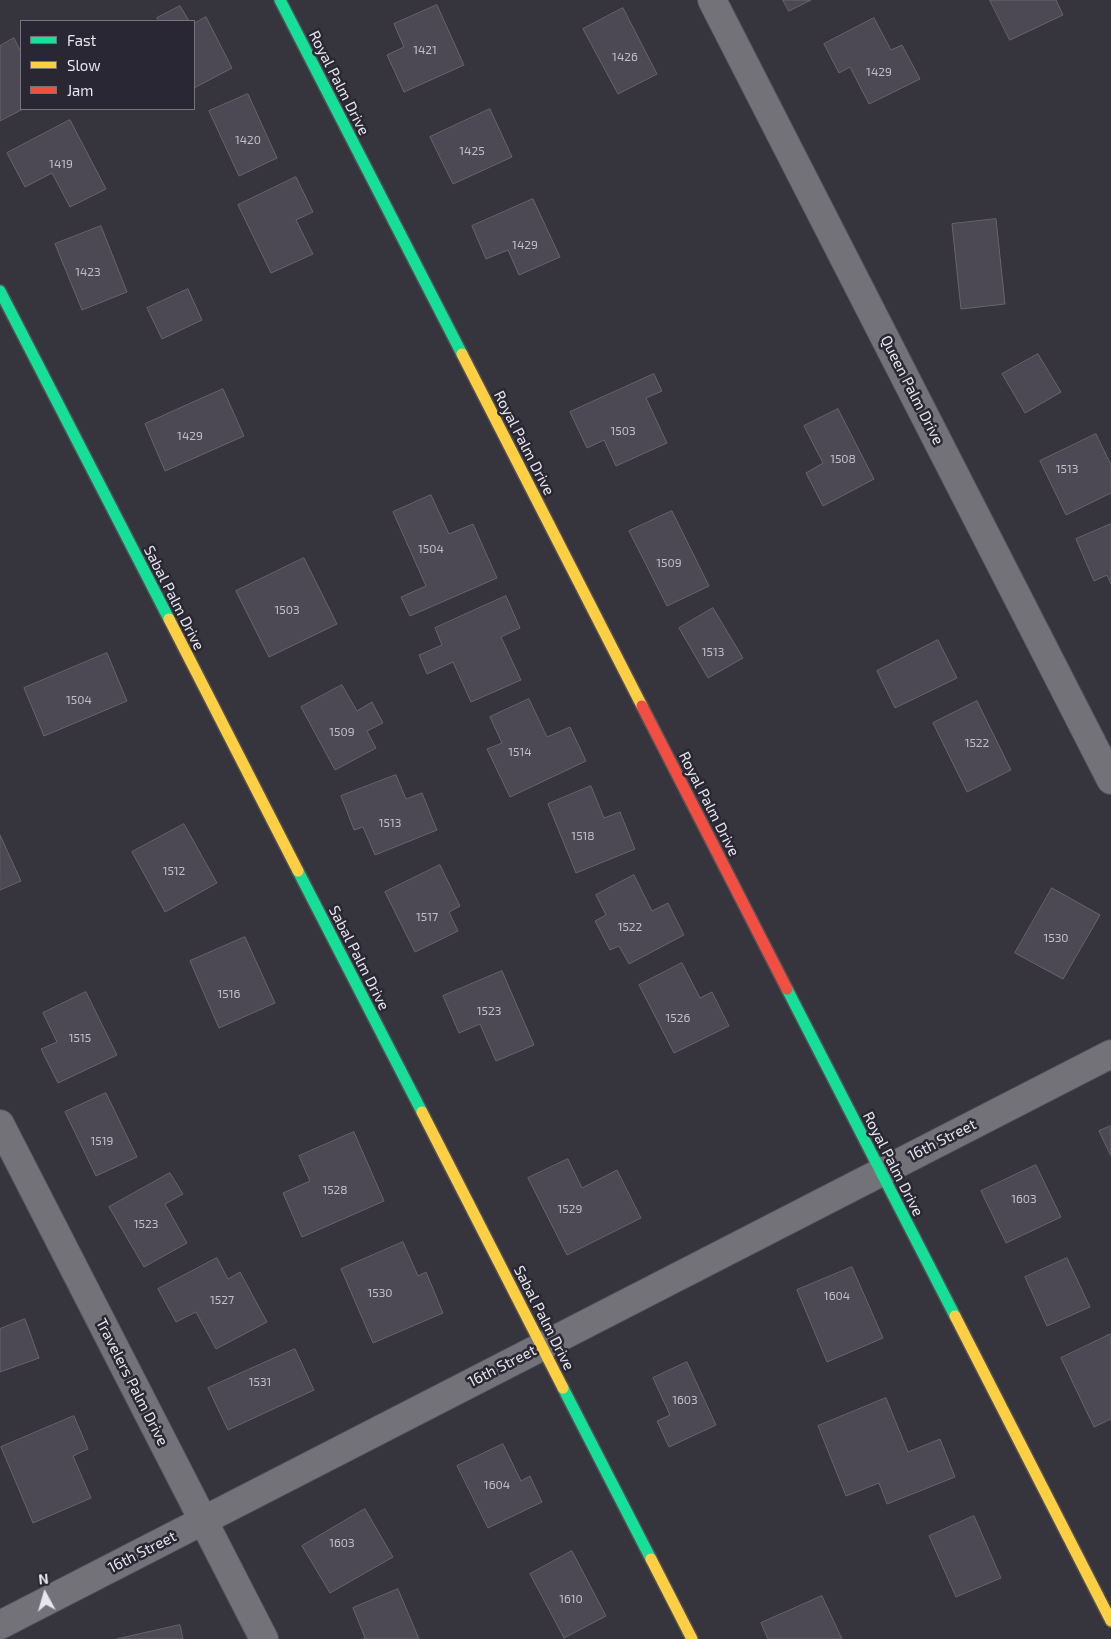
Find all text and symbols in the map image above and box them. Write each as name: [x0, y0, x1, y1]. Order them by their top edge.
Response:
legend: [20, 20, 195, 110]
street label: Royal Palm Drive: [305, 28, 373, 138]
text: Fast: [67, 31, 96, 49]
house number: 1421: [413, 43, 437, 57]
house number: 1426: [612, 50, 638, 64]
text: Slow: [67, 56, 101, 74]
house number: 1429: [866, 65, 892, 79]
text: Jam: [67, 81, 93, 99]
house number: 1420: [235, 133, 261, 147]
house number: 1425: [459, 144, 485, 158]
house number: 1419: [49, 157, 73, 171]
house number: 1429: [512, 238, 538, 252]
house number: 1423: [75, 265, 101, 279]
street label: Queen Palm Drive: [877, 332, 947, 448]
street label: Royal Palm Drive: [490, 388, 558, 498]
house number: 1503: [610, 424, 636, 438]
house number: 1429: [177, 429, 203, 443]
house number: 1508: [830, 452, 856, 466]
house number: 1513: [1056, 462, 1078, 476]
house number: 1504: [418, 542, 444, 556]
street label: Sabal Palm Drive: [140, 543, 208, 653]
house number: 1509: [656, 556, 682, 570]
house number: 1503: [274, 603, 300, 617]
house number: 1513: [702, 645, 724, 659]
house number: 1504: [66, 693, 92, 707]
house number: 1509: [329, 725, 355, 739]
house number: 1522: [965, 736, 989, 750]
house number: 1514: [508, 745, 532, 759]
street label: Royal Palm Drive: [675, 749, 743, 859]
house number: 1513: [379, 816, 401, 830]
house number: 1518: [571, 829, 595, 843]
house number: 1512: [163, 864, 185, 878]
street label: Sabal Palm Drive: [325, 903, 393, 1013]
house number: 1517: [416, 910, 438, 924]
house number: 1522: [618, 920, 642, 934]
house number: 1530: [1043, 931, 1069, 945]
house number: 1516: [218, 987, 240, 1001]
house number: 1523: [477, 1004, 501, 1018]
house number: 1526: [666, 1011, 690, 1025]
house number: 1515: [69, 1031, 91, 1045]
street label: Royal Palm Drive: [859, 1109, 927, 1219]
street label: 16th Street: [905, 1115, 979, 1165]
house number: 1519: [91, 1134, 113, 1148]
house number: 1528: [322, 1183, 348, 1197]
house number: 1603: [1011, 1192, 1037, 1206]
house number: 1529: [558, 1202, 582, 1216]
house number: 1523: [134, 1217, 158, 1231]
street label: Sabal Palm Drive: [510, 1263, 578, 1373]
house number: 1530: [367, 1286, 393, 1300]
house number: 1604: [824, 1289, 850, 1303]
house number: 1527: [210, 1293, 234, 1307]
street label: Travelers Palm Drive: [92, 1315, 172, 1449]
street label: 16th Street: [465, 1341, 539, 1391]
house number: 1531: [249, 1375, 271, 1389]
house number: 1603: [672, 1393, 698, 1407]
house number: 1604: [484, 1478, 510, 1492]
street label: 16th Street: [105, 1527, 179, 1577]
house number: 1603: [329, 1536, 355, 1550]
north arrow: [20, 1569, 70, 1619]
text: N: [37, 1570, 49, 1588]
house number: 1610: [559, 1592, 583, 1606]

